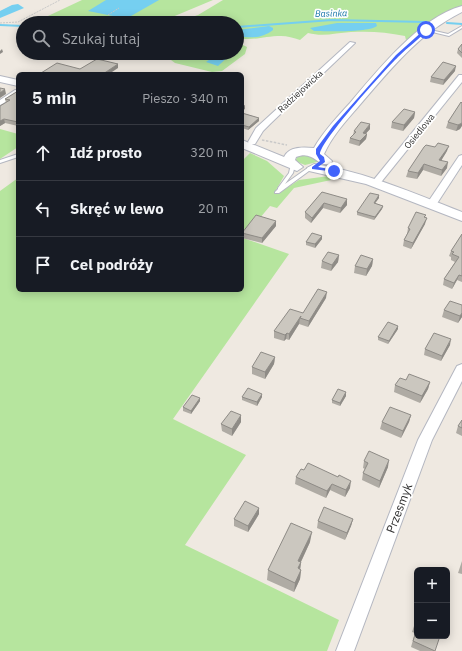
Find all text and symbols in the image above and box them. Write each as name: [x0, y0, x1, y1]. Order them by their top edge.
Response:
water label: Basinka: [315, 7, 347, 19]
search box: [16, 16, 244, 60]
route start: [417, 21, 435, 39]
icon: search: [30, 27, 52, 49]
text: Szukaj tutaj: [62, 29, 140, 48]
street label: Radziejowicka: [275, 67, 325, 115]
text: 5 min: [32, 87, 76, 109]
text: Pieszo · 340 m: [142, 90, 228, 107]
street label: Osiedlowa: [401, 111, 437, 151]
icon: ahead: [32, 142, 54, 164]
text: Idź prosto: [70, 143, 142, 162]
text: 320 m: [190, 144, 228, 161]
route end: [325, 162, 343, 180]
icon: left: [32, 198, 54, 220]
text: Skręć w lewo: [70, 199, 164, 218]
text: 20 m: [198, 200, 228, 217]
icon: arrive: [32, 254, 54, 276]
text: Cel podróży: [70, 255, 153, 274]
street label: Przesmyk: [383, 480, 416, 535]
map controls: [414, 567, 450, 639]
button: +: [414, 567, 450, 603]
button: −: [414, 603, 450, 639]

